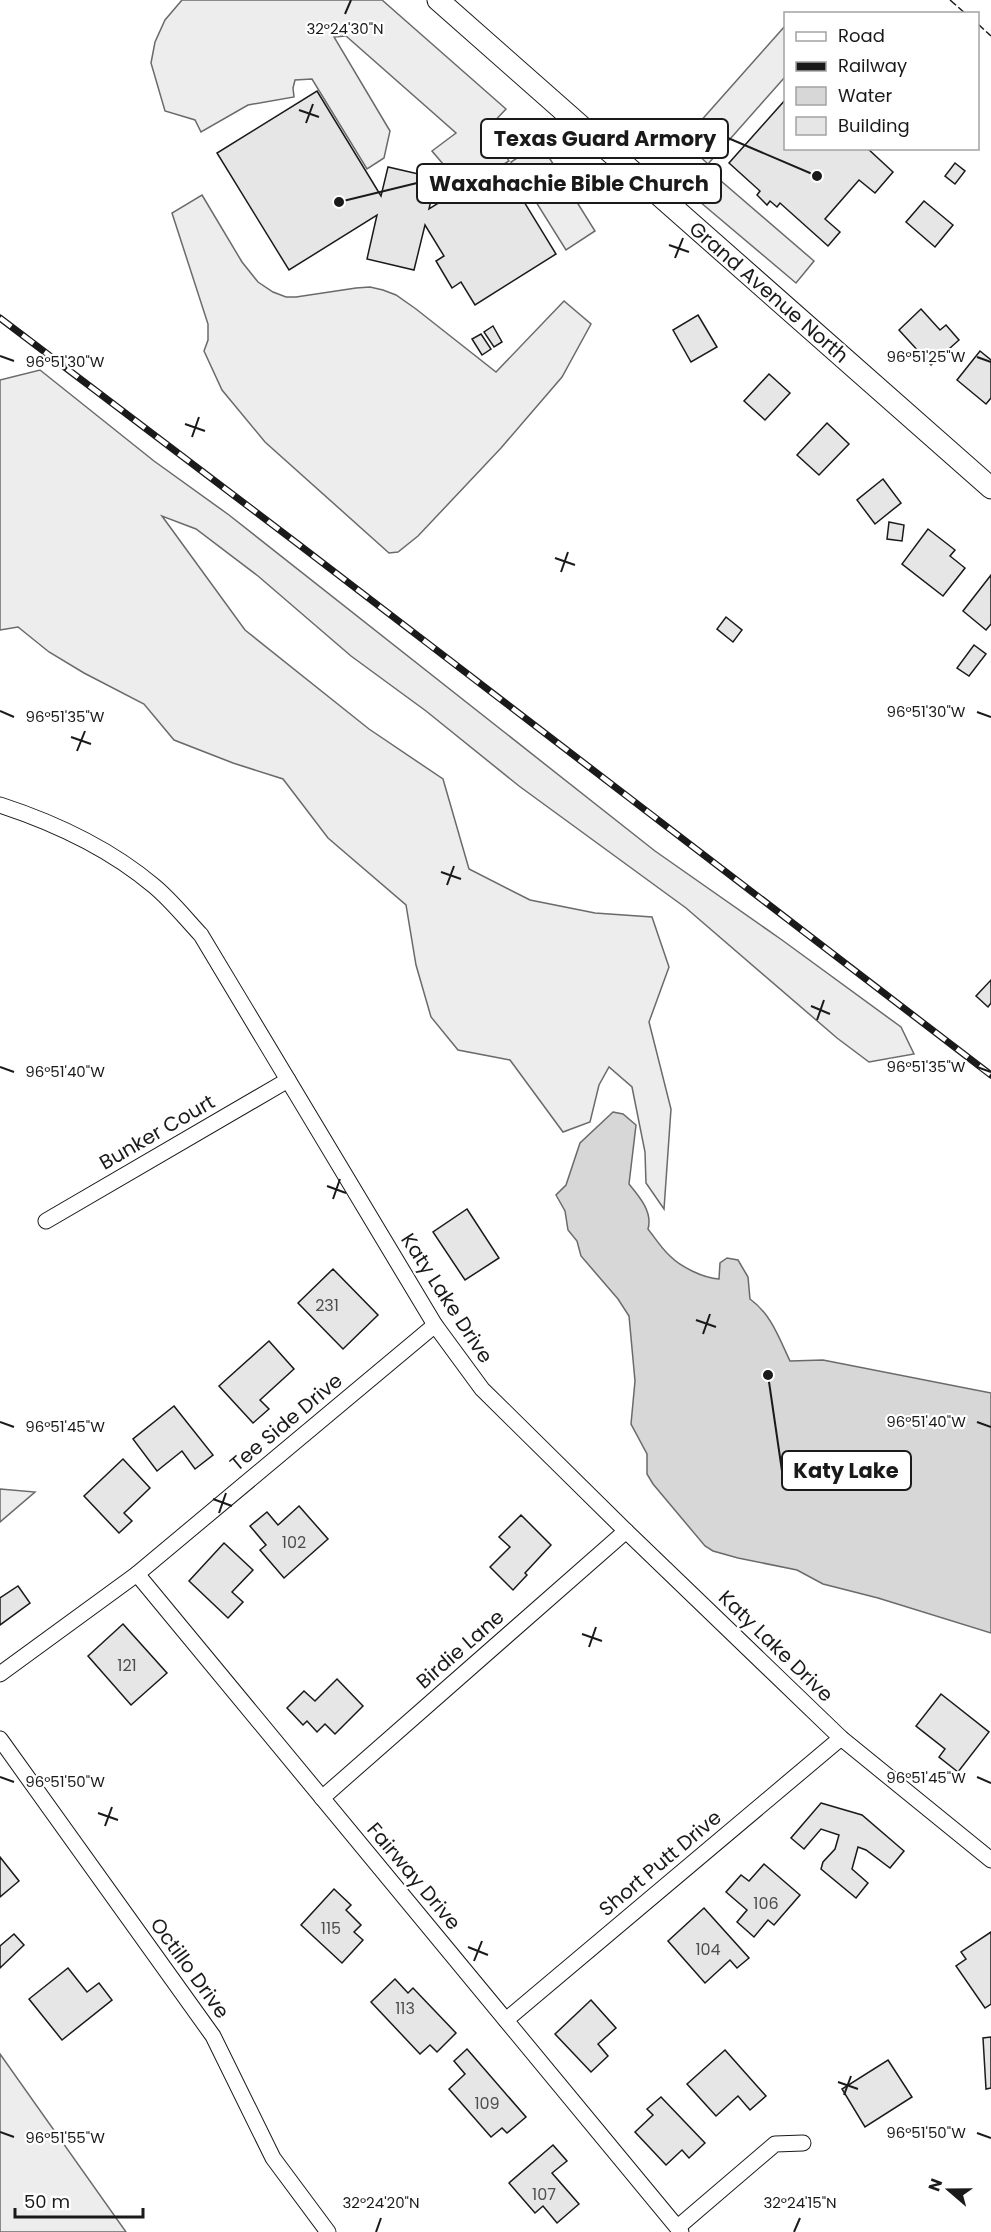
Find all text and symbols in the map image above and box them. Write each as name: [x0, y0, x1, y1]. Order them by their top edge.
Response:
legend: [784, 12, 979, 150]
text: 32°24'30"N: [306, 18, 384, 39]
text: Road: [838, 23, 885, 48]
text: Railway: [838, 53, 907, 78]
text: Water: [838, 83, 892, 108]
text: Building: [838, 113, 910, 138]
callout: Texas Guard Armory: [481, 119, 728, 158]
text: Texas Guard Armory: [494, 124, 717, 153]
callout: Waxahachie Bible Church: [417, 164, 721, 203]
text: Waxahachie Bible Church: [429, 169, 709, 198]
street label: Grand Avenue North: [683, 215, 855, 369]
text: 96°51'25"W: [887, 346, 966, 367]
text: 96°51'30"W: [25, 351, 105, 372]
text: 96°51'30"W: [886, 701, 966, 722]
text: 96°51'35"W: [25, 706, 105, 727]
text: 96°51'35"W: [886, 1056, 966, 1077]
text: 96°51'40"W: [25, 1061, 105, 1082]
street label: Bunker Court: [94, 1088, 220, 1176]
street label: Katy Lake Drive: [394, 1228, 500, 1368]
house number: 231: [315, 1294, 339, 1317]
street label: Tee Side Drive: [224, 1367, 348, 1477]
text: 96°51'40"W: [886, 1411, 966, 1432]
text: 96°51'45"W: [25, 1416, 105, 1437]
callout: Katy Lake: [782, 1451, 911, 1490]
text: Katy Lake: [793, 1456, 899, 1485]
house number: 102: [282, 1531, 306, 1554]
street label: Katy Lake Drive: [712, 1584, 840, 1708]
street label: Birdie Lane: [410, 1603, 510, 1695]
house number: 121: [117, 1654, 137, 1677]
text: 96°51'45"W: [886, 1767, 966, 1788]
text: 96°51'50"W: [25, 1771, 105, 1792]
street label: Short Putt Drive: [593, 1803, 727, 1923]
street label: Fairway Drive: [361, 1816, 467, 1936]
house number: 106: [753, 1892, 779, 1915]
street label: Octillo Drive: [144, 1912, 236, 2024]
house number: 115: [321, 1917, 341, 1940]
house number: 104: [695, 1938, 721, 1961]
house number: 113: [395, 1997, 415, 2020]
house number: 109: [474, 2092, 500, 2115]
text: 96°51'50"W: [886, 2122, 966, 2143]
text: 96°51'55"W: [25, 2127, 105, 2148]
north arrow: [919, 2160, 979, 2220]
text: N: [923, 2175, 948, 2195]
scale bar: [15, 2181, 142, 2219]
house number: 107: [532, 2183, 556, 2206]
text: 50 m: [24, 2189, 70, 2214]
text: 32°24'20"N: [342, 2192, 420, 2213]
text: 32°24'15"N: [763, 2192, 837, 2213]

